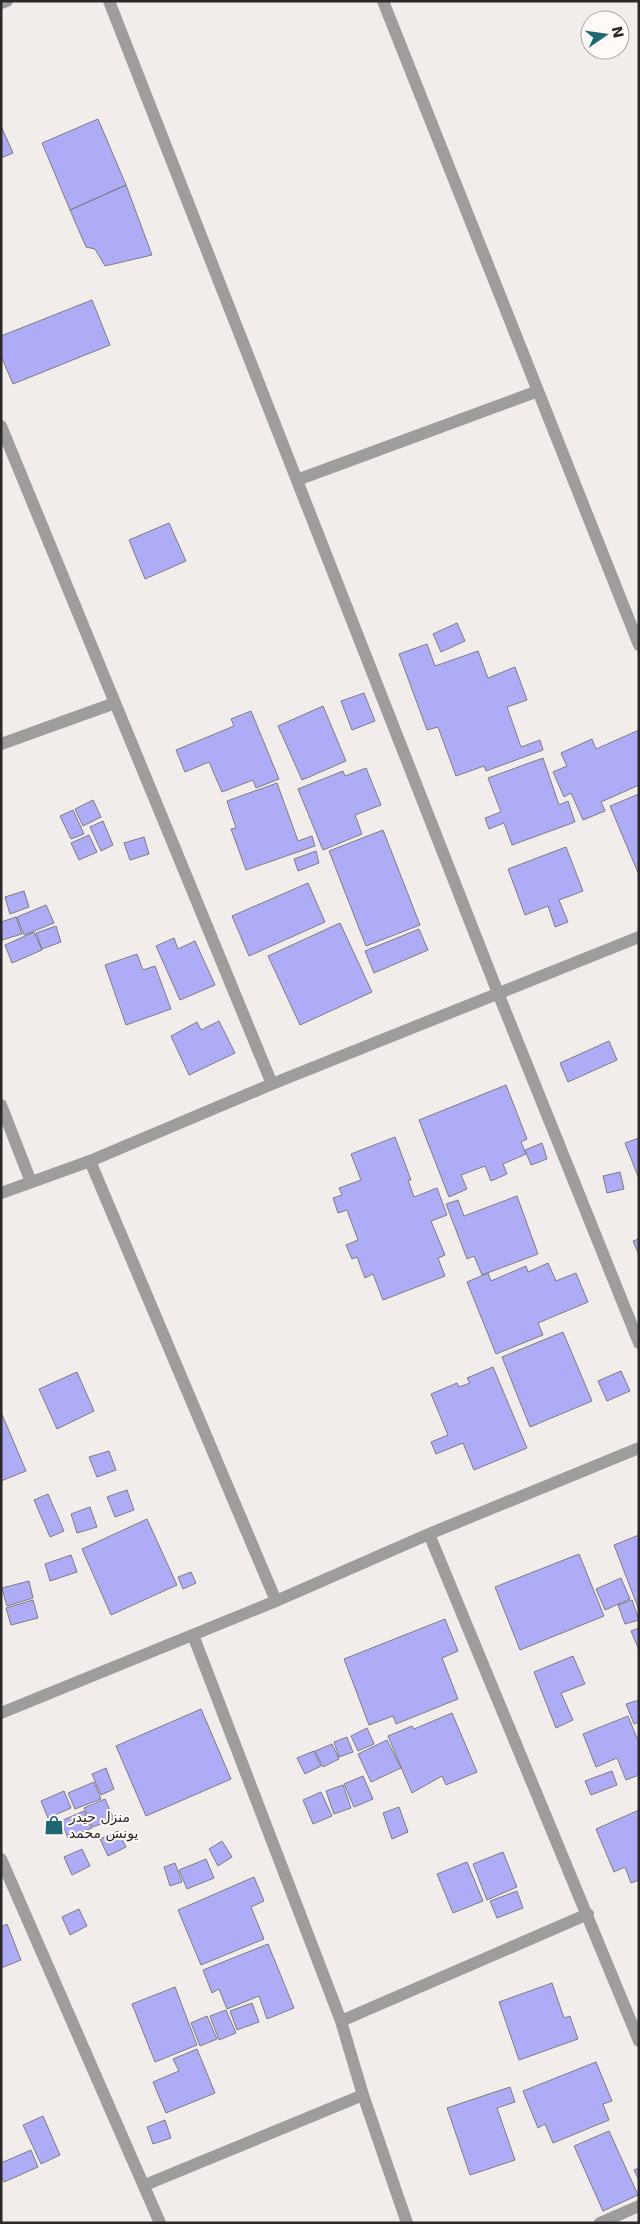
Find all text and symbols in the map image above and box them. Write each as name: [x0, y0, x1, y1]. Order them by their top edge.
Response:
north arrow: [580, 10, 630, 60]
text: N: [609, 25, 627, 40]
place label: منزل حيدر يونس محمد: [68, 1809, 138, 1842]
shop icon: منزل حيدر يونس محمد: [43, 1814, 65, 1836]

